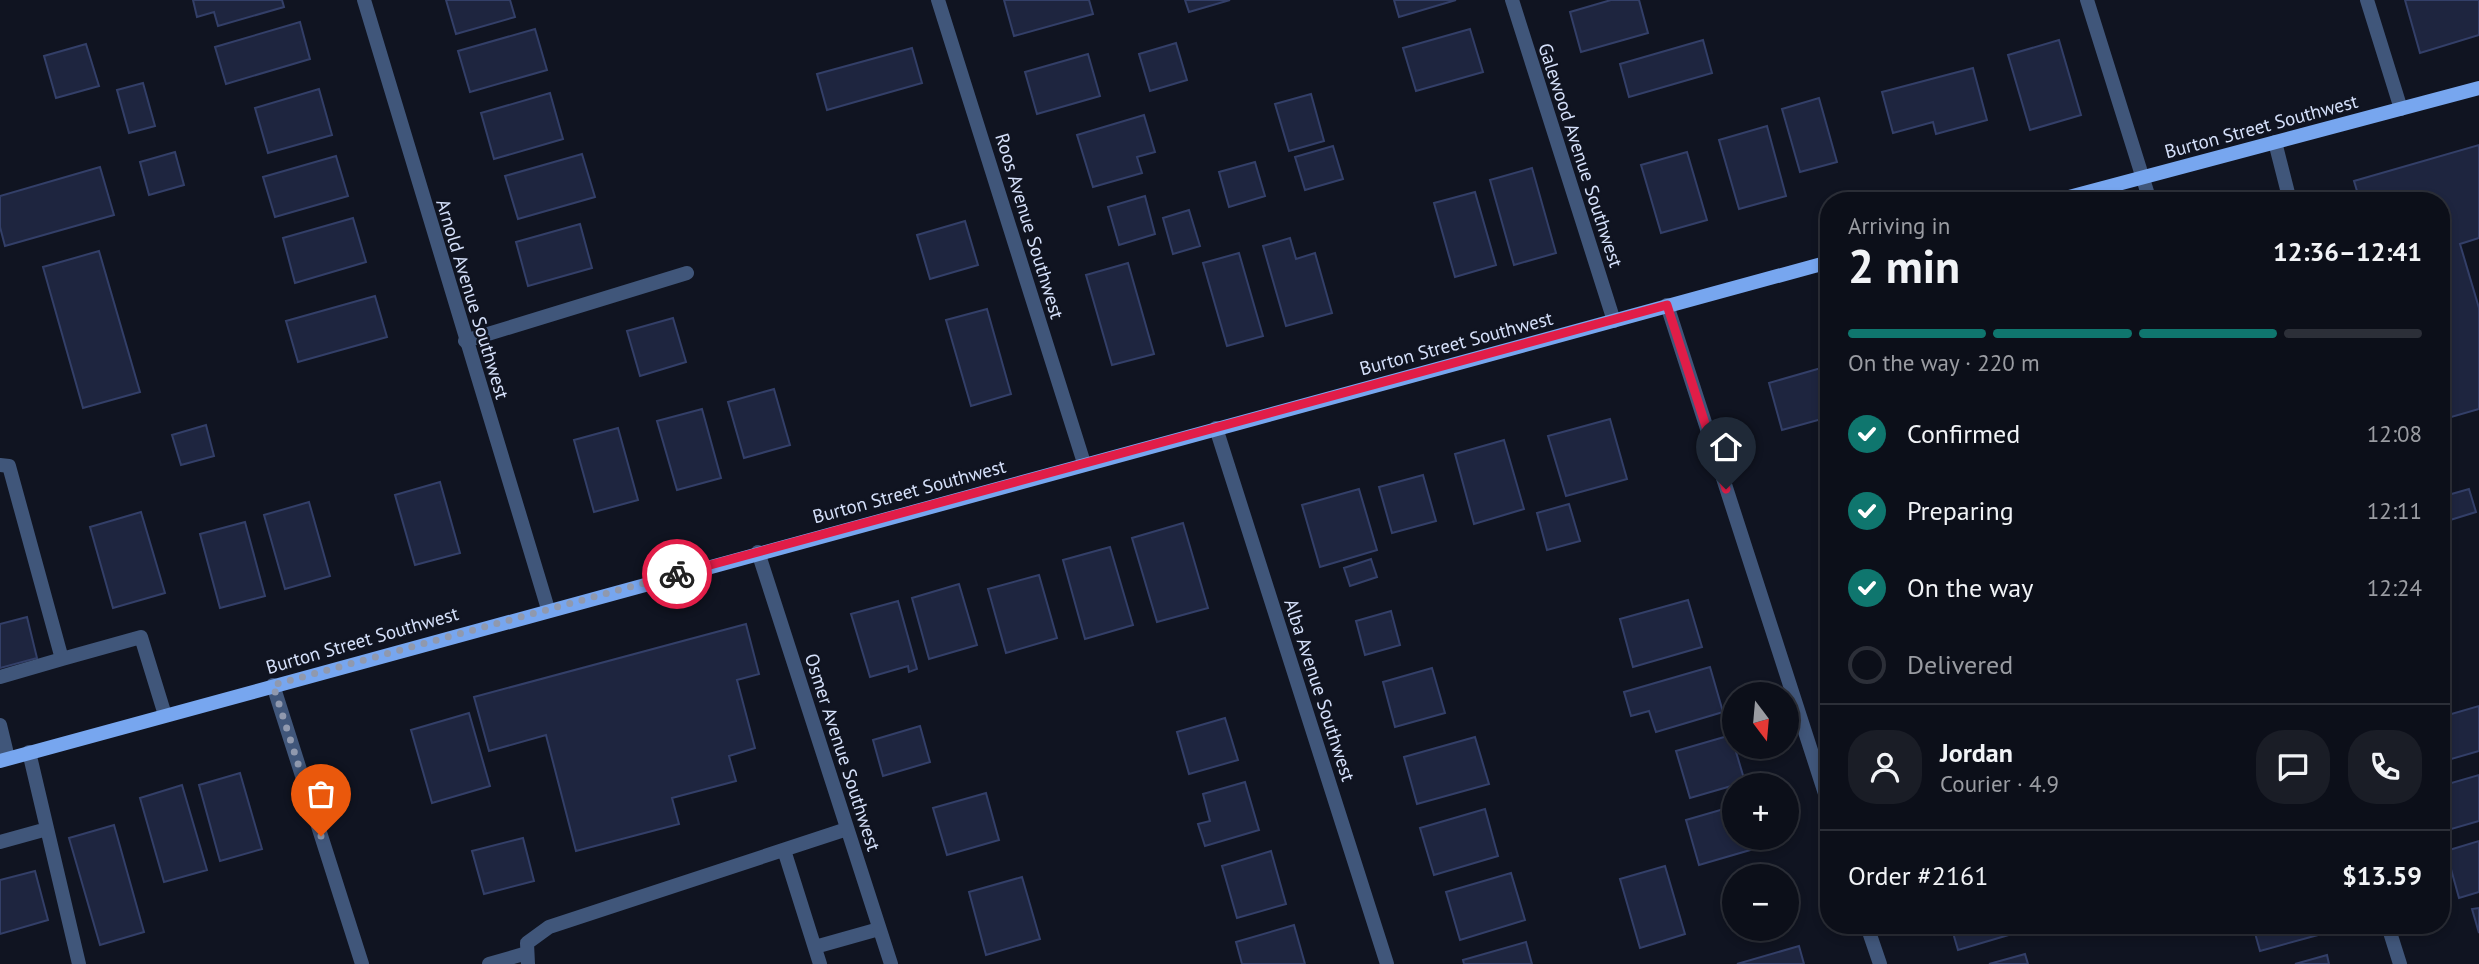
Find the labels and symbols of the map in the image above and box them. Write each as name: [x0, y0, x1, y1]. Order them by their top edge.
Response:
street label: Galewood Avenue Southwest: [1533, 40, 1629, 271]
street label: Burton Street Southwest: [2162, 89, 2361, 163]
street label: Roos Avenue Southwest: [990, 130, 1070, 322]
street label: Arnold Avenue Southwest: [431, 196, 515, 402]
street label: Burton Street Southwest: [1357, 306, 1556, 380]
pin: [1696, 417, 1756, 489]
street label: Burton Street Southwest: [810, 454, 1009, 528]
courier: [642, 539, 712, 609]
street label: Alba Avenue Southwest: [1279, 596, 1361, 785]
street label: Burton Street Southwest: [263, 601, 462, 679]
street label: Osmer Avenue Southwest: [800, 650, 887, 854]
north arrow: [1722, 682, 1799, 760]
pin: [291, 764, 351, 836]

